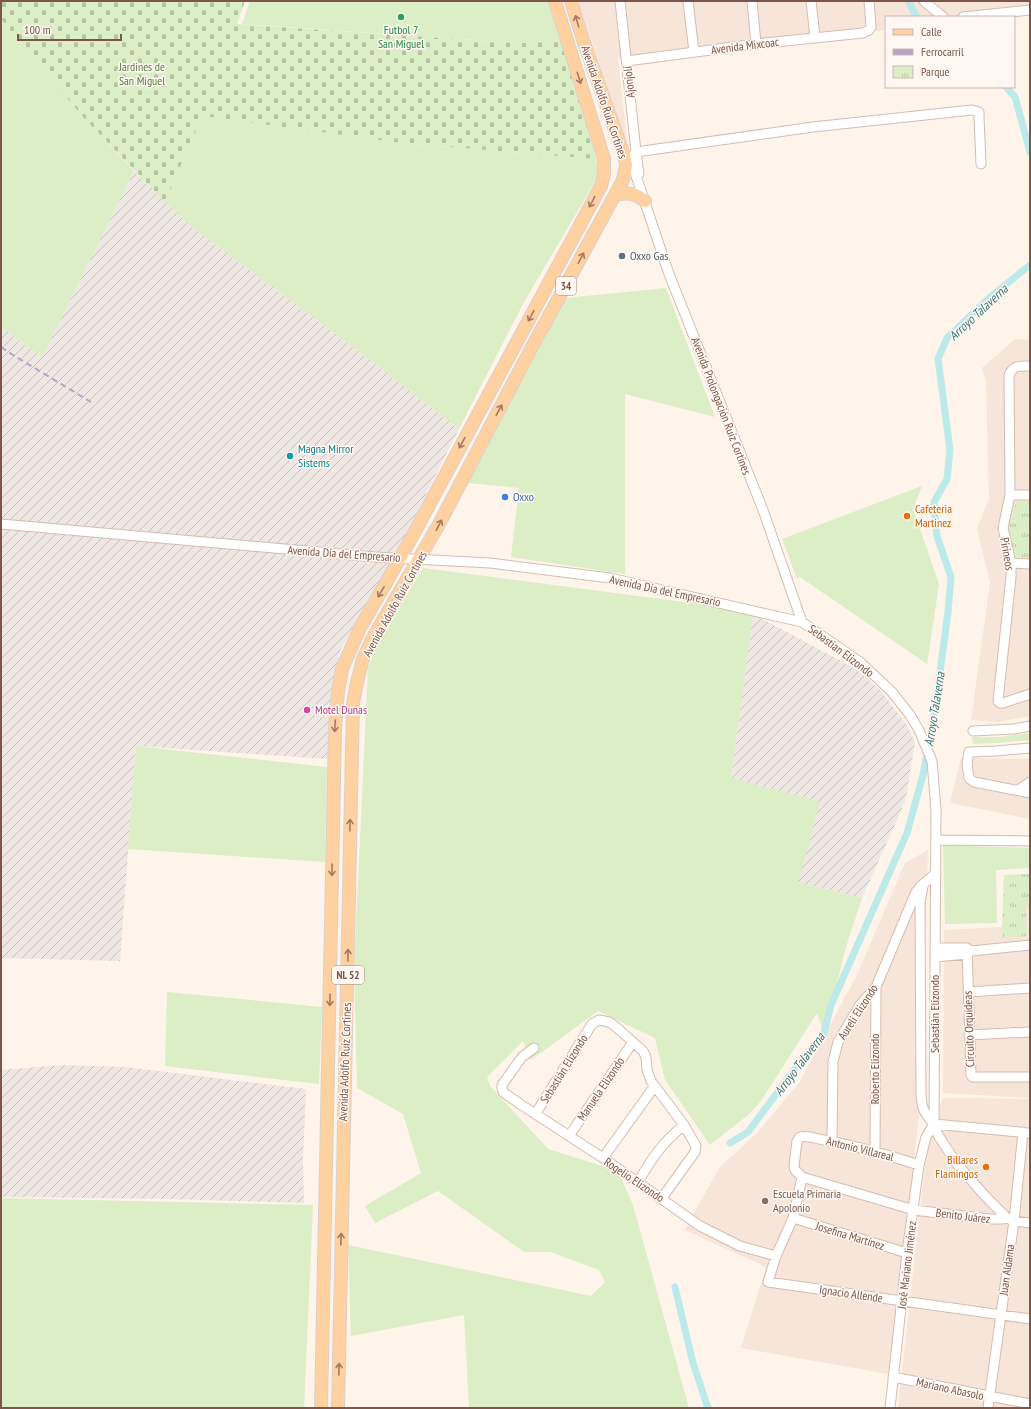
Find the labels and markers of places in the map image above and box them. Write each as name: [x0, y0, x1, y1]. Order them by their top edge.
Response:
marker: Futbol 7 San Miguel: [396, 12, 406, 22]
place label: Futbol 7 San Miguel: [378, 22, 424, 51]
place label: Oxxo Gas: [630, 248, 668, 263]
marker: Oxxo Gas: [617, 251, 627, 261]
place label: Magna Mirror Sistems: [298, 441, 354, 470]
marker: Magna Mirror Sistems: [285, 451, 295, 461]
place label: Oxxo: [513, 489, 534, 504]
marker: Oxxo: [500, 492, 510, 502]
place label: Cafeteria Martinez: [915, 501, 952, 530]
marker: Cafeteria Martinez: [902, 511, 912, 521]
place label: Motel Dunas: [315, 702, 367, 717]
marker: Motel Dunas: [302, 705, 312, 715]
place label: Billares Flamingos: [935, 1152, 978, 1181]
marker: Billares Flamingos: [981, 1162, 991, 1172]
place label: Escuela Primaria Apolonio: [773, 1186, 841, 1215]
marker: Escuela Primaria Apolonio: [760, 1196, 770, 1206]

